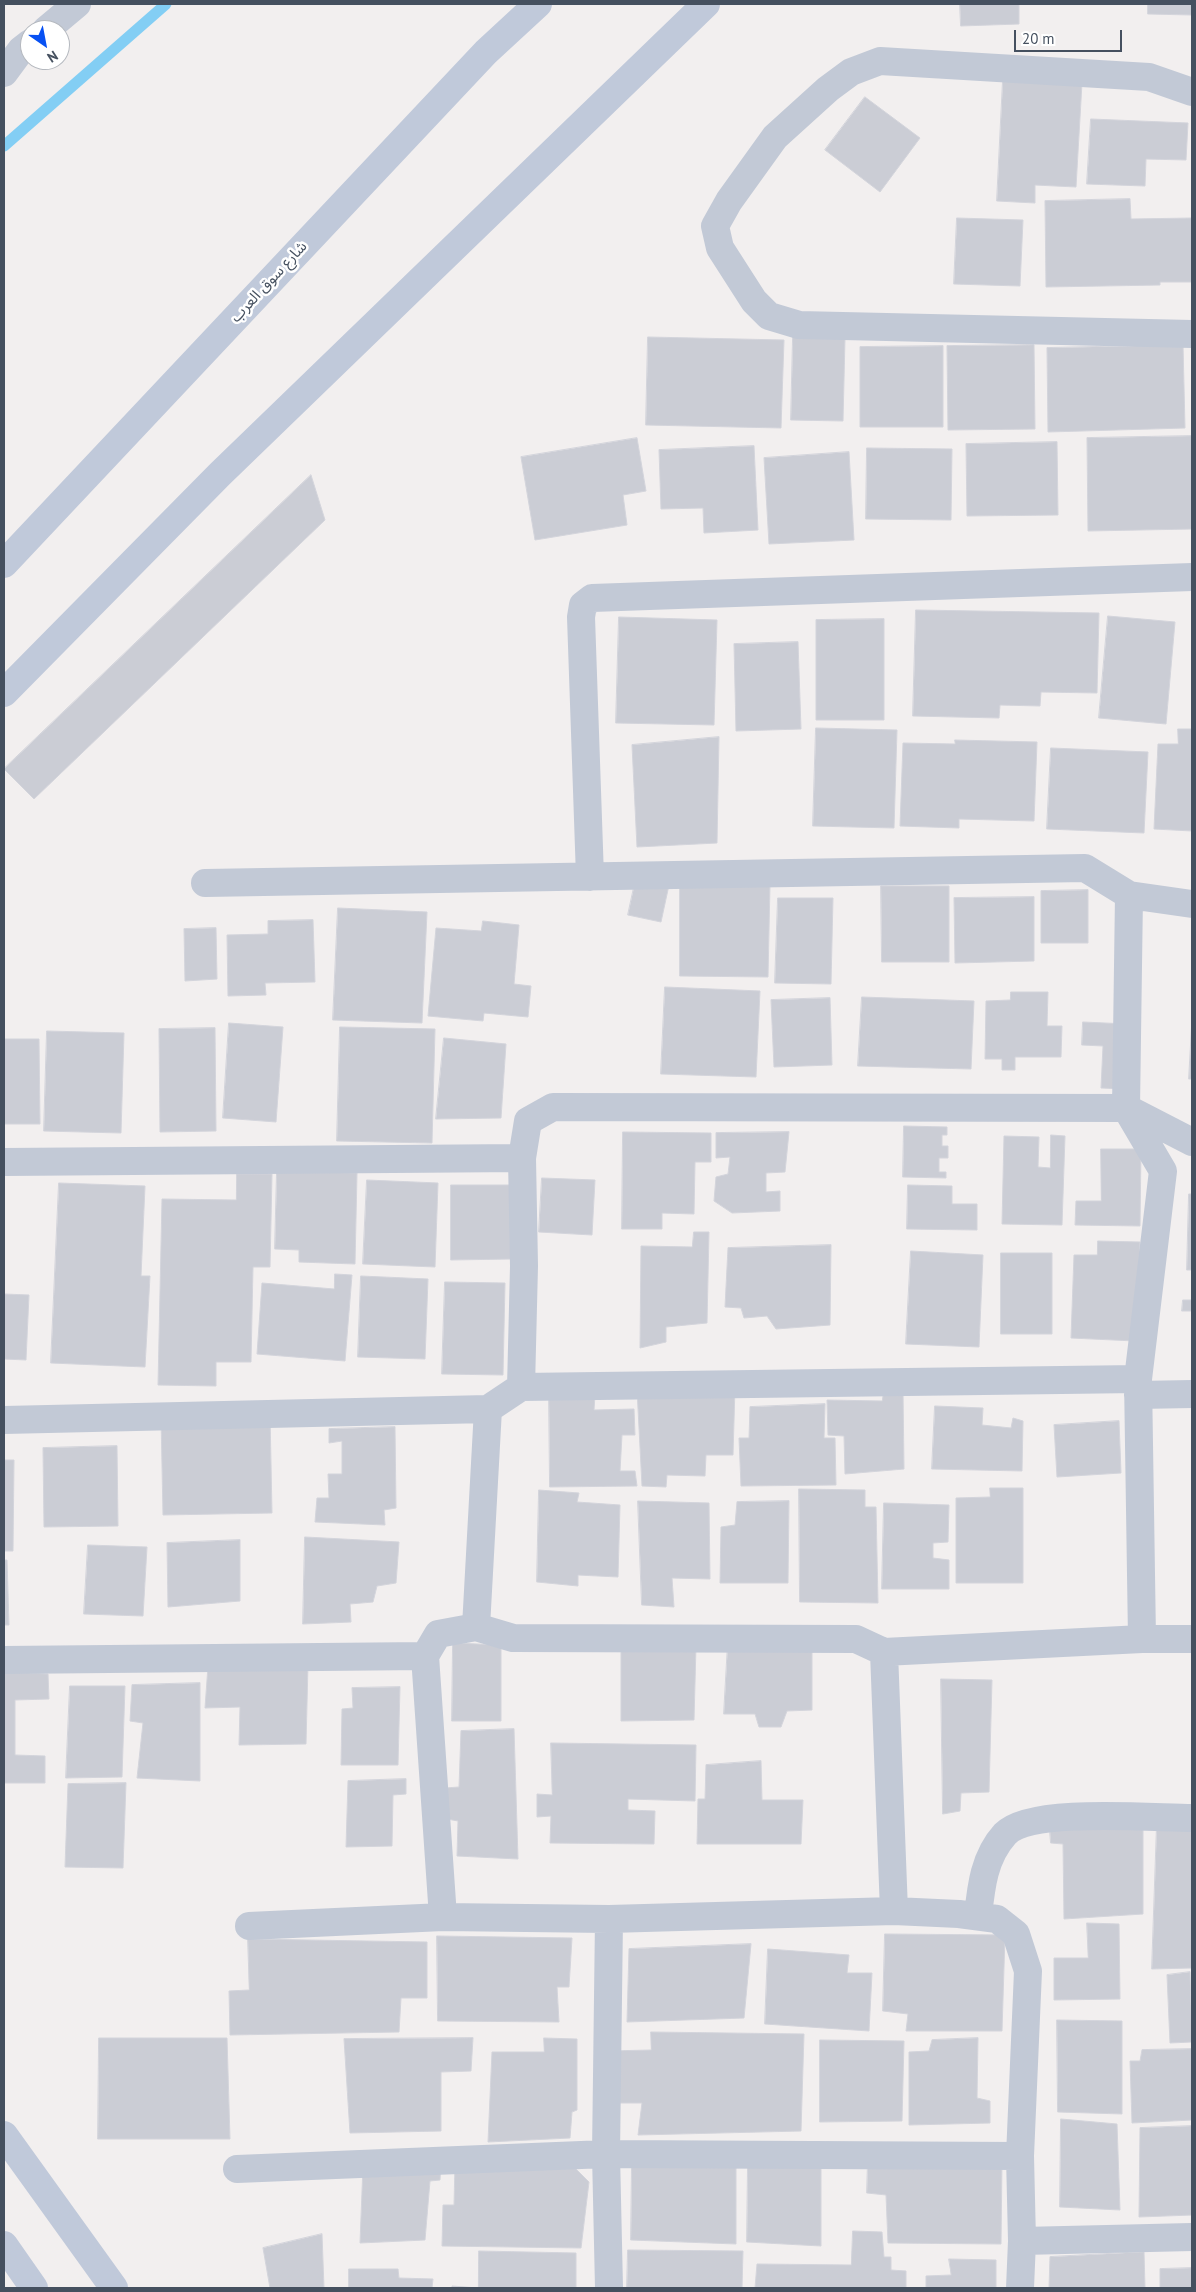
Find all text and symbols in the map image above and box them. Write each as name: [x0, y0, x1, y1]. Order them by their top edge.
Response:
north arrow: [20, 20, 70, 70]
scale bar: [1016, 20, 1124, 52]
text: 20 m: [1022, 29, 1055, 48]
text: N: [44, 47, 61, 67]
street label: شارع سوق العرب: [227, 238, 311, 326]

